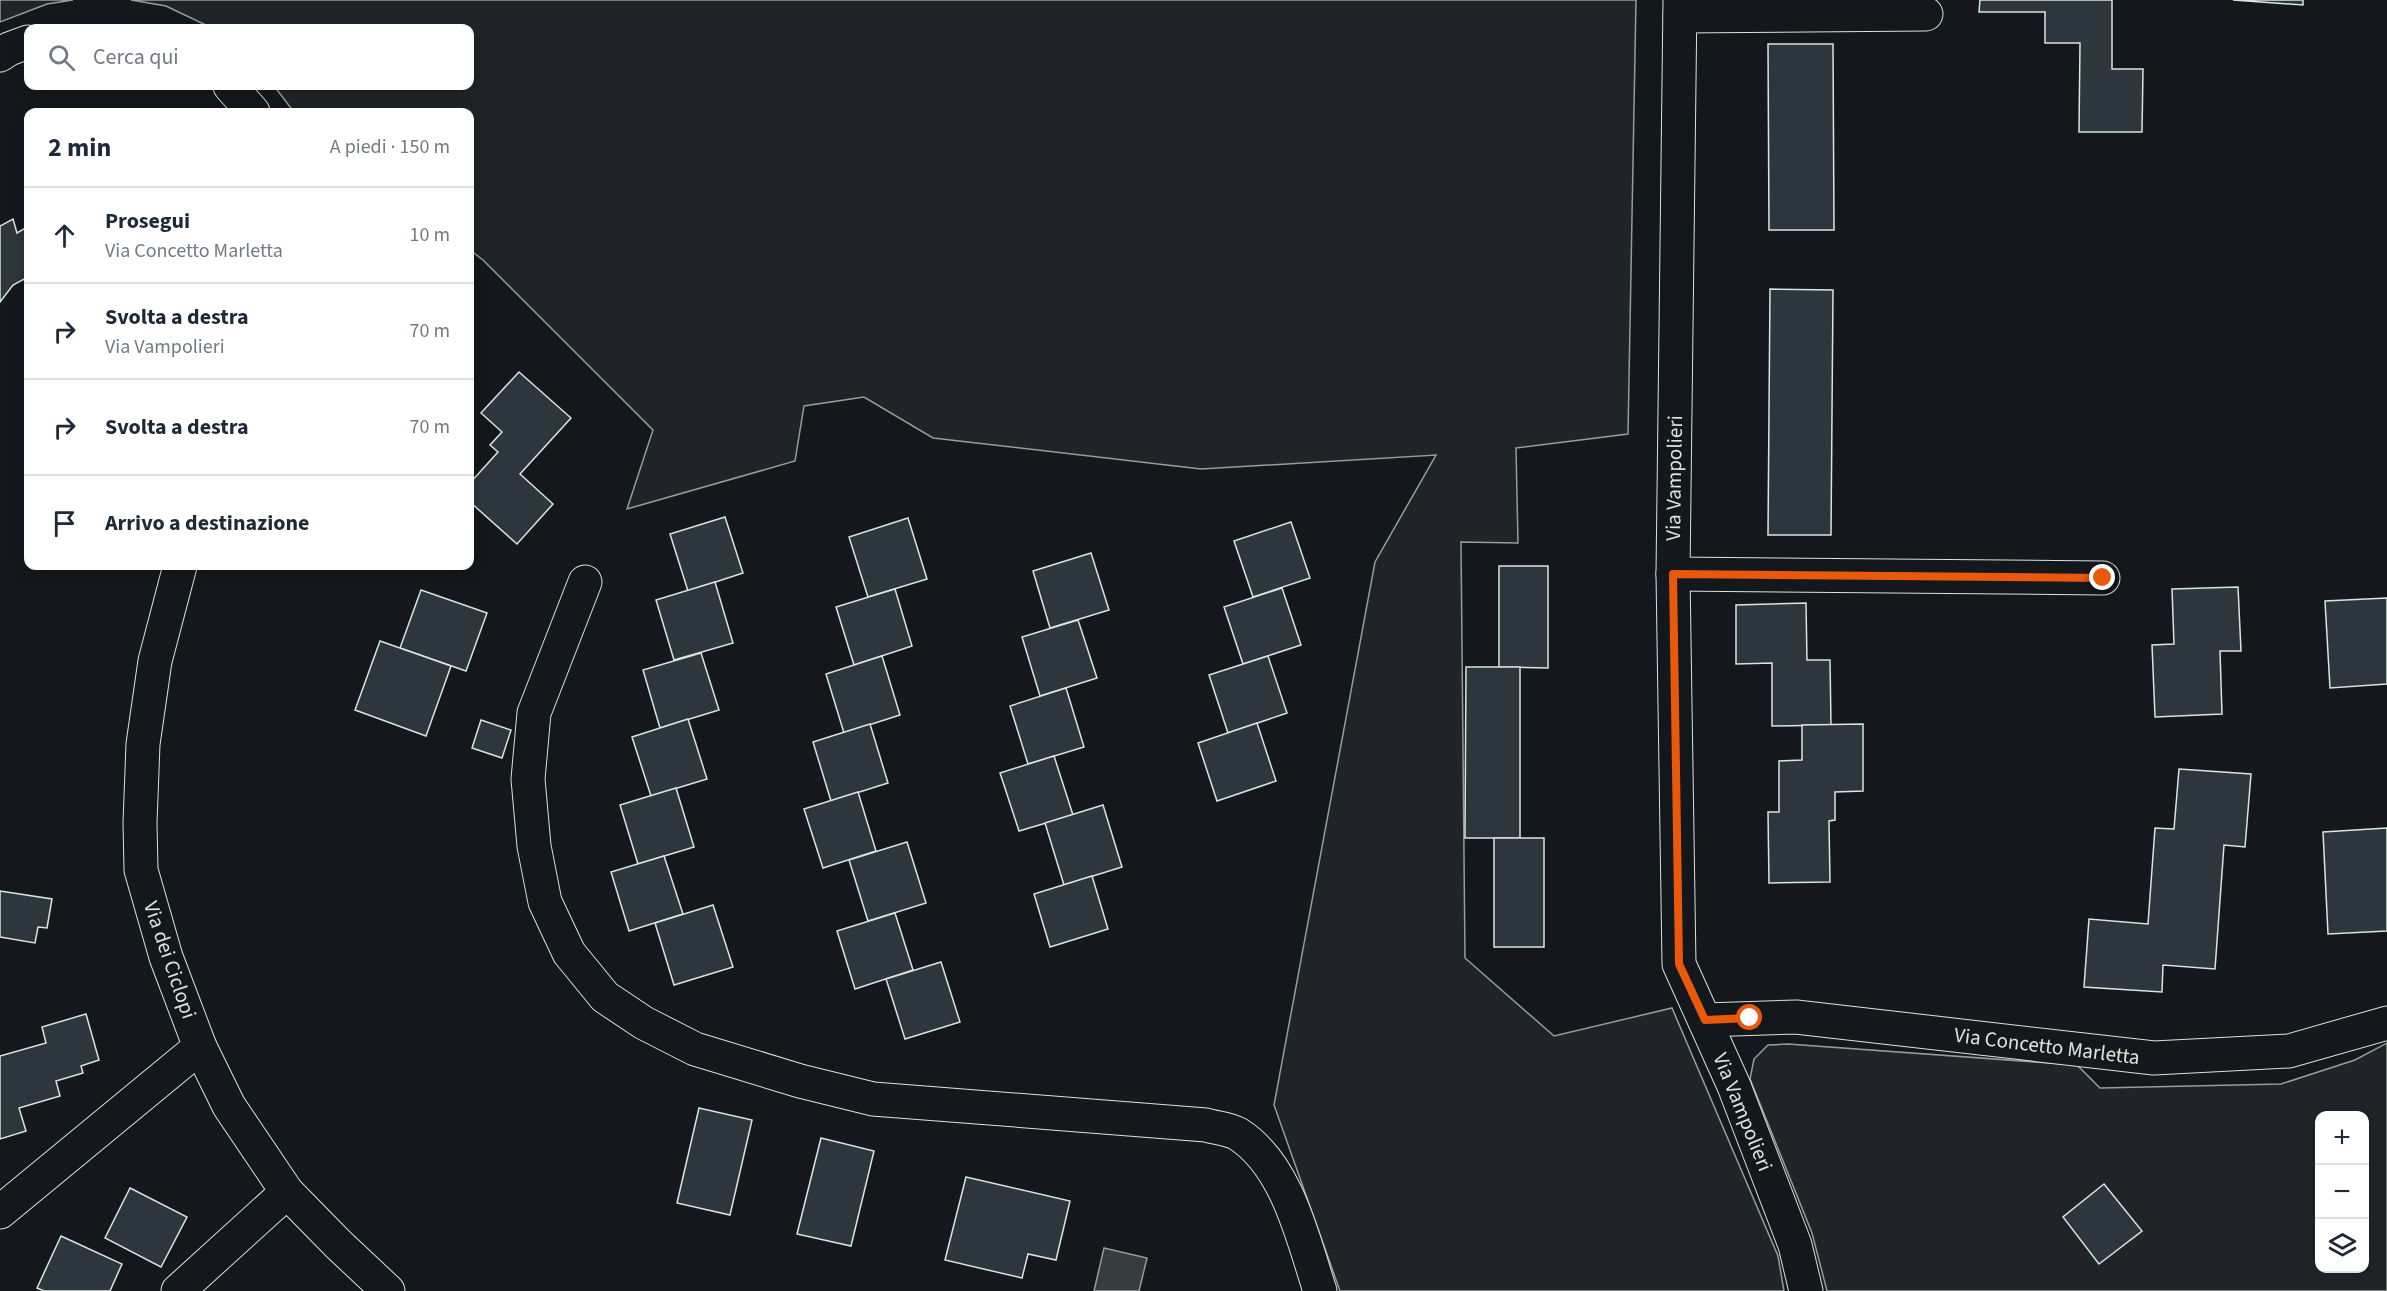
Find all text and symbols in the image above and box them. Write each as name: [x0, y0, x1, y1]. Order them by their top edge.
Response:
search box: [24, 24, 474, 90]
icon: search: [45, 41, 78, 74]
text: Cerca qui: [93, 41, 179, 73]
text: 2 min: [48, 129, 111, 166]
text: A piedi · 150 m: [330, 133, 450, 161]
text: Prosegui: [105, 205, 190, 237]
icon: ahead: [48, 219, 81, 252]
text: 10 m: [410, 221, 450, 249]
text: Via Concetto Marletta: [105, 237, 283, 265]
text: Svolta a destra: [105, 301, 249, 333]
icon: right: [48, 315, 81, 348]
text: 70 m: [410, 317, 450, 345]
text: Via Vampolieri: [105, 333, 225, 361]
icon: right: [48, 411, 81, 444]
text: Svolta a destra: [105, 411, 249, 443]
text: 70 m: [410, 413, 450, 441]
street label: Via Vampolieri: [1658, 415, 1690, 541]
icon: arrive: [48, 507, 81, 540]
text: Arrivo a destinazione: [105, 507, 310, 539]
route end: [2089, 564, 2115, 590]
street label: Via dei Ciclopi: [136, 897, 204, 1023]
route start: [1736, 1004, 1762, 1030]
street label: Via Concetto Marletta: [1953, 1020, 2141, 1072]
street label: Via Vampolieri: [1706, 1048, 1780, 1176]
map controls: [2315, 1111, 2369, 1273]
button: +: [2315, 1111, 2369, 1165]
button: −: [2315, 1165, 2369, 1219]
button: layers: [2315, 1219, 2369, 1273]

